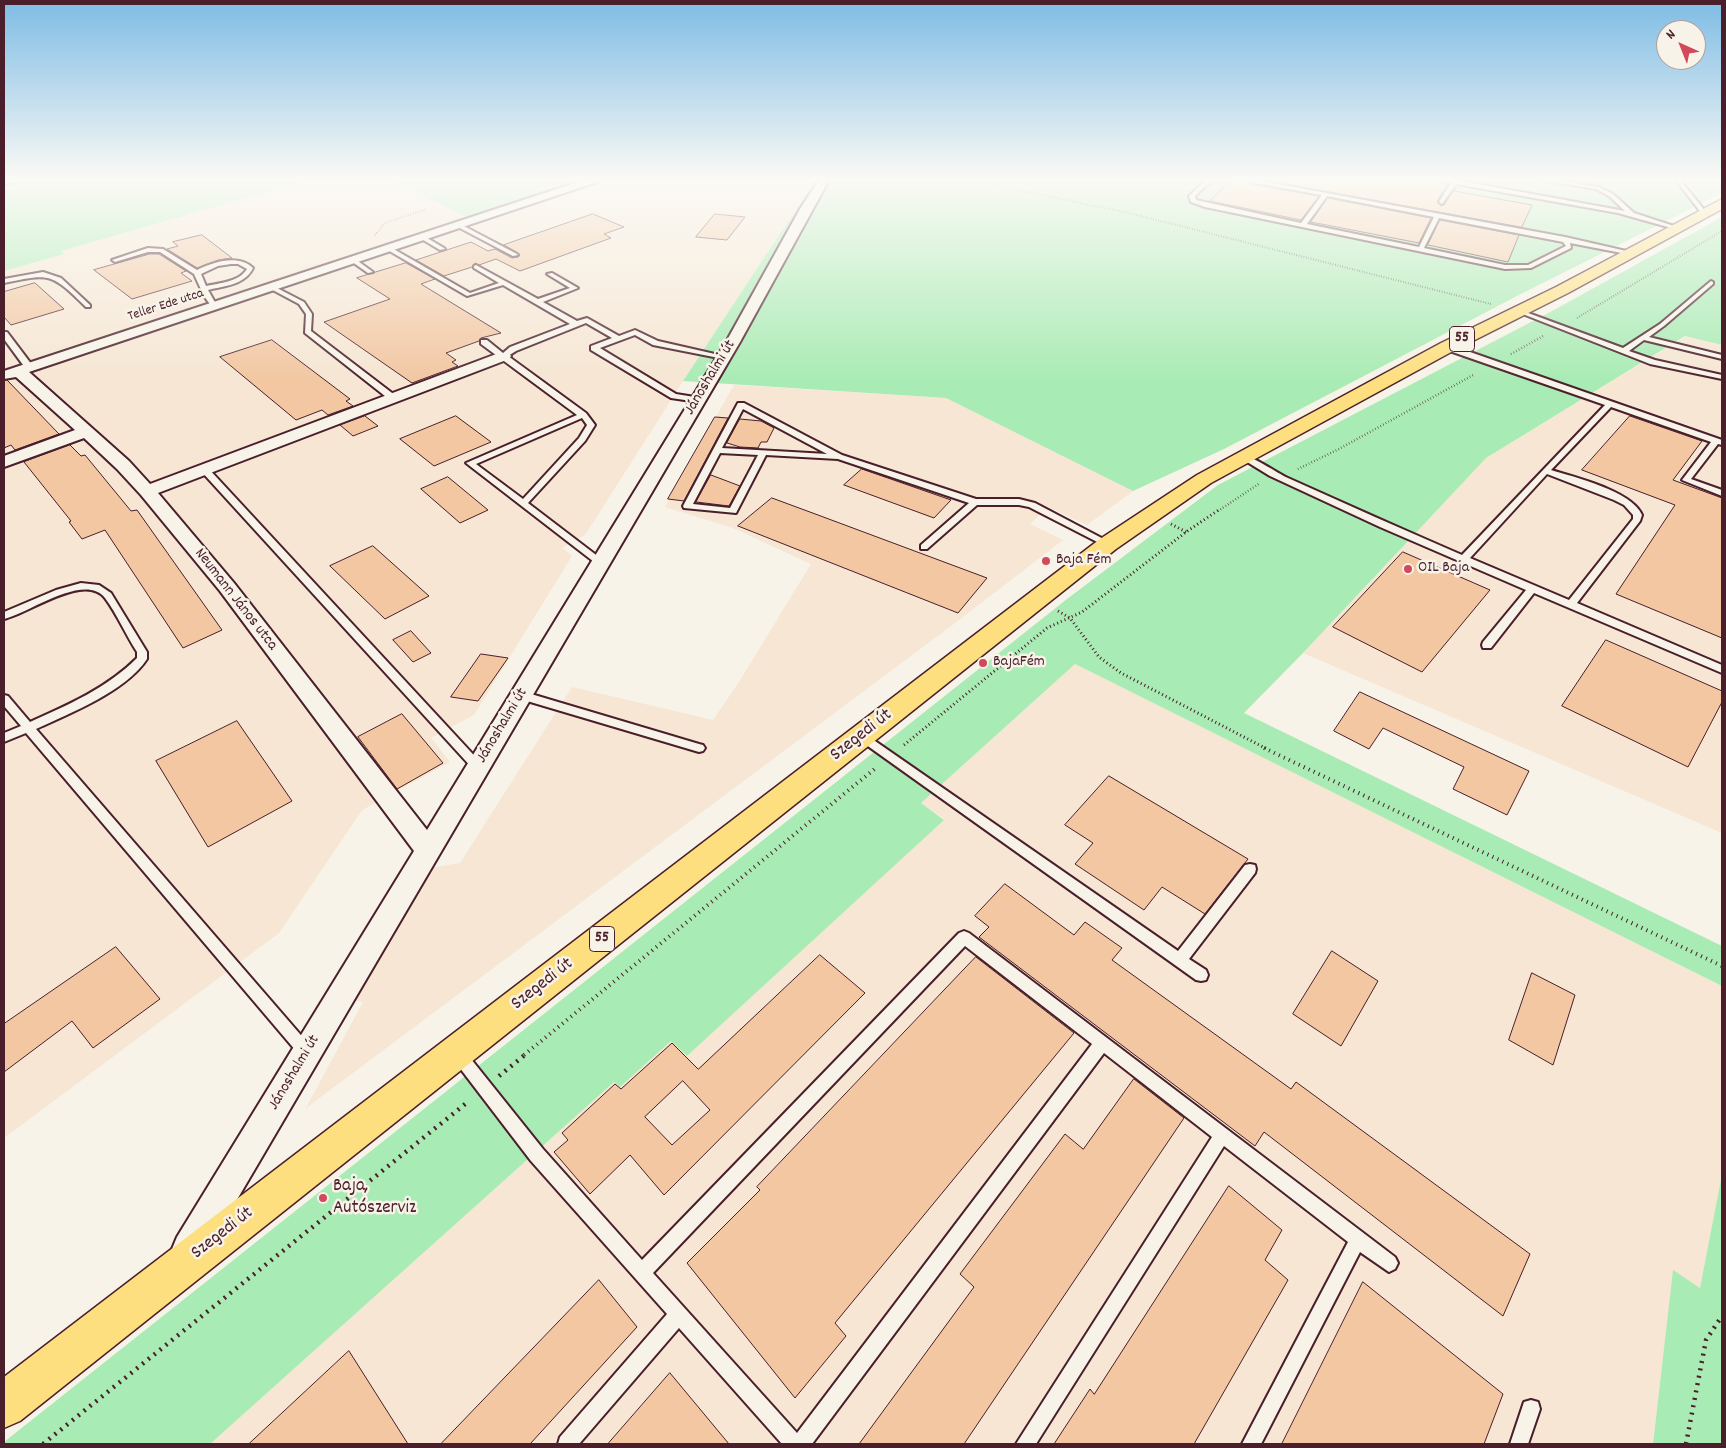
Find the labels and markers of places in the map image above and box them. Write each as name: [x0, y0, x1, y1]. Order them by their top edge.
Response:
place label: Baja Fém: [1056, 551, 1111, 571]
marker: Baja Fém: [1040, 555, 1052, 567]
place label: OIL Baja: [1418, 559, 1469, 579]
marker: OIL Baja: [1402, 563, 1414, 575]
place label: BajaFém: [993, 653, 1045, 673]
marker: BajaFém: [977, 657, 989, 669]
place label: Baja, Autószerviz: [333, 1176, 416, 1220]
marker: Baja, Autószerviz: [317, 1192, 329, 1204]

